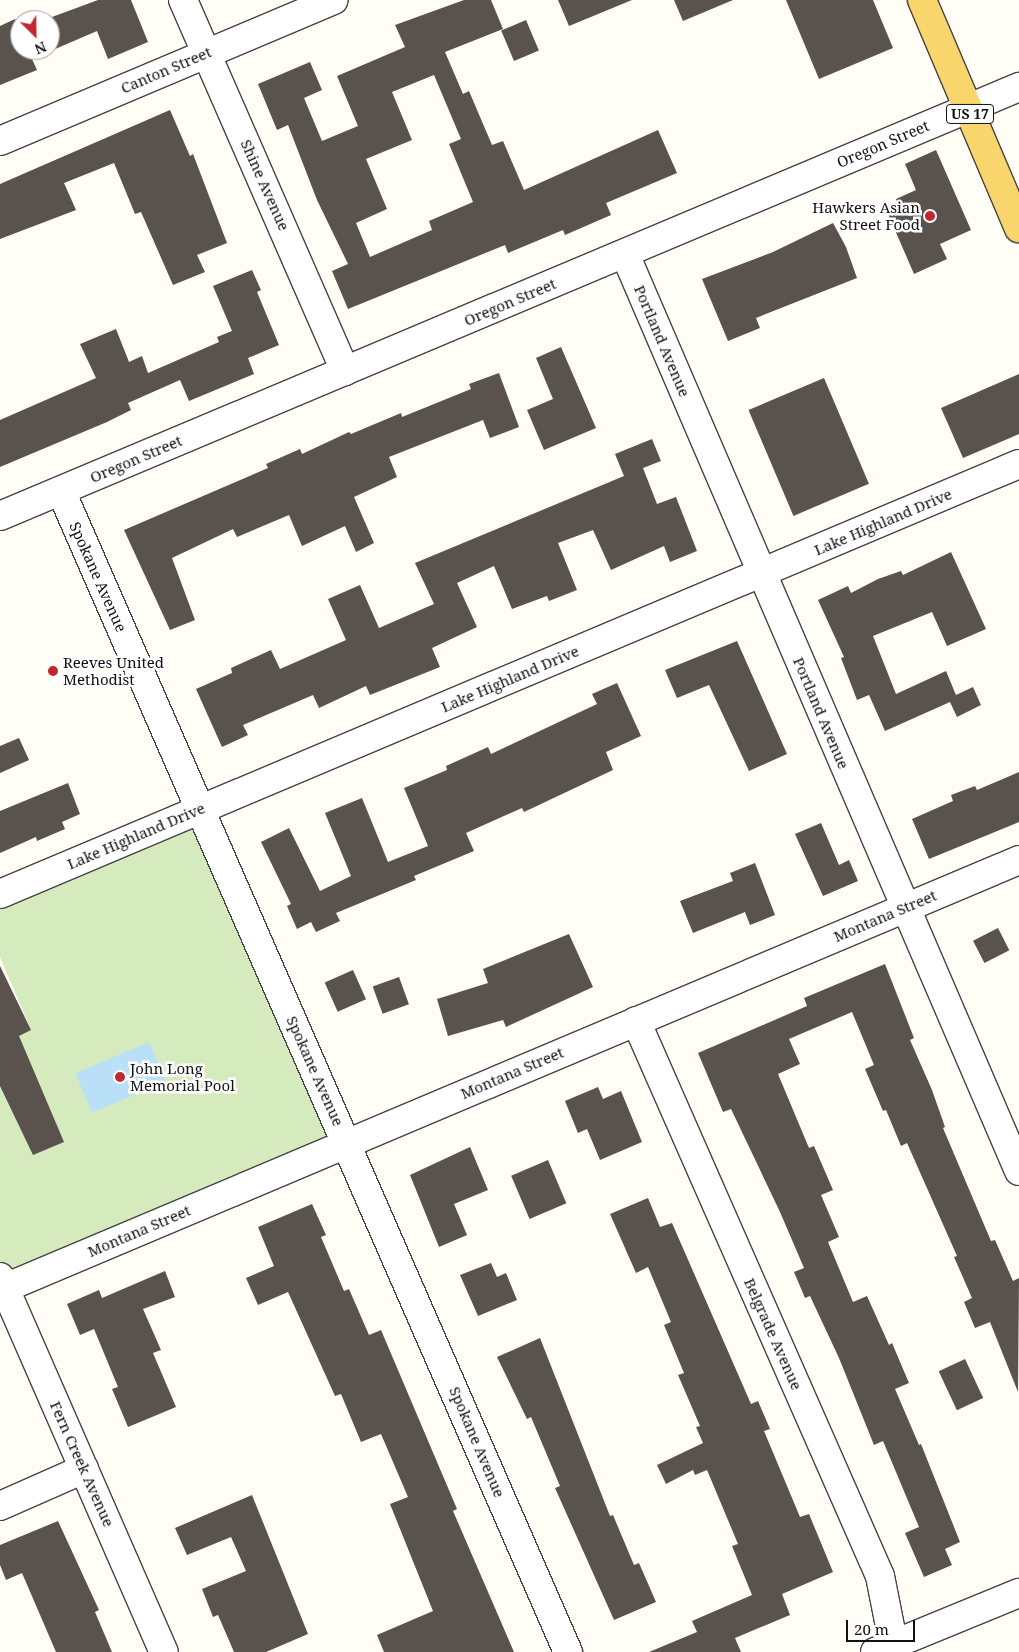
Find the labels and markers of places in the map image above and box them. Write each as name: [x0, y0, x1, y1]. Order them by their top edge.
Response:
place label: Hawkers Asian Street Food: [812, 198, 920, 233]
marker: Hawkers Asian Street Food: [924, 210, 936, 222]
place label: Reeves United Methodist: [63, 653, 164, 688]
marker: Reeves United Methodist: [47, 665, 59, 677]
place label: John Long Memorial Pool: [130, 1059, 235, 1094]
marker: John Long Memorial Pool: [114, 1071, 126, 1083]

